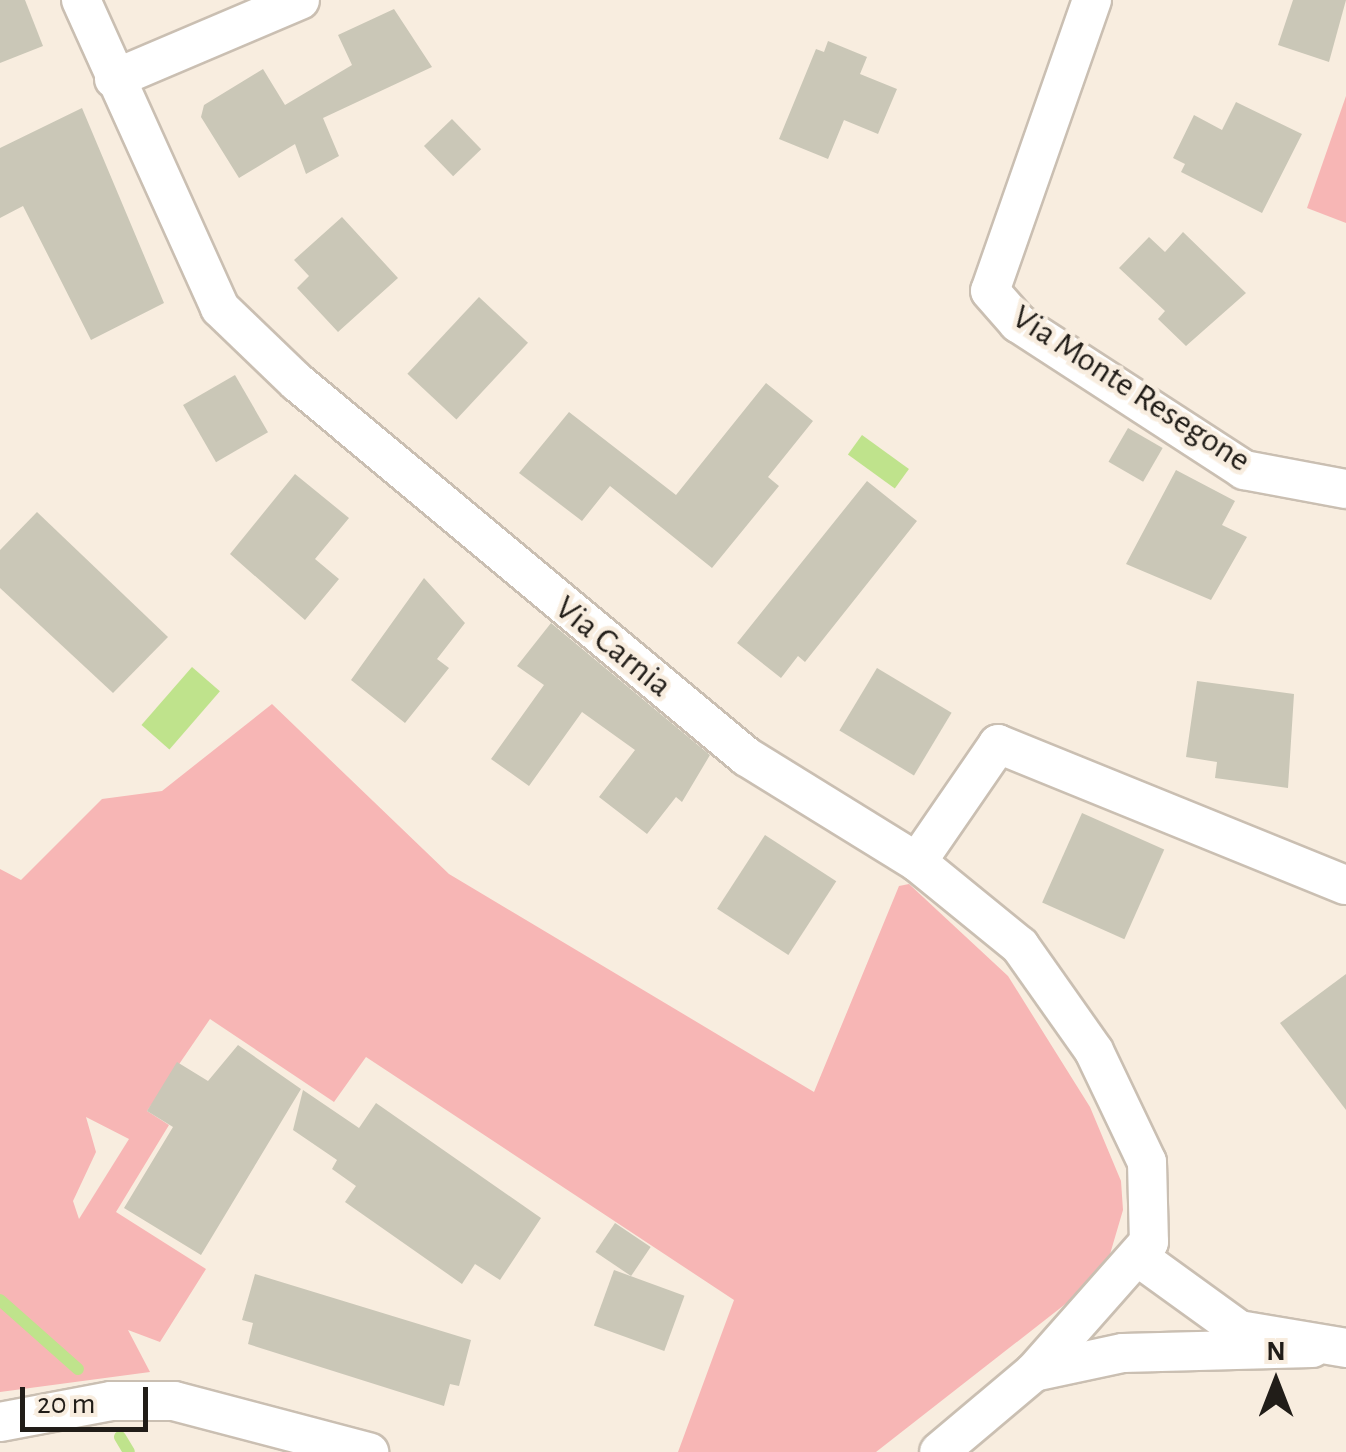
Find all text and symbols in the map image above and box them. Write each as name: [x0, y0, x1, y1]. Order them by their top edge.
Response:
street label: Via Monte Resegone: [1004, 296, 1258, 482]
street label: Via Carnia: [546, 587, 680, 707]
north arrow: [1226, 1332, 1326, 1432]
text: N: [1266, 1338, 1286, 1366]
scale bar: [25, 1367, 152, 1429]
text: 20 m: [37, 1389, 95, 1419]

